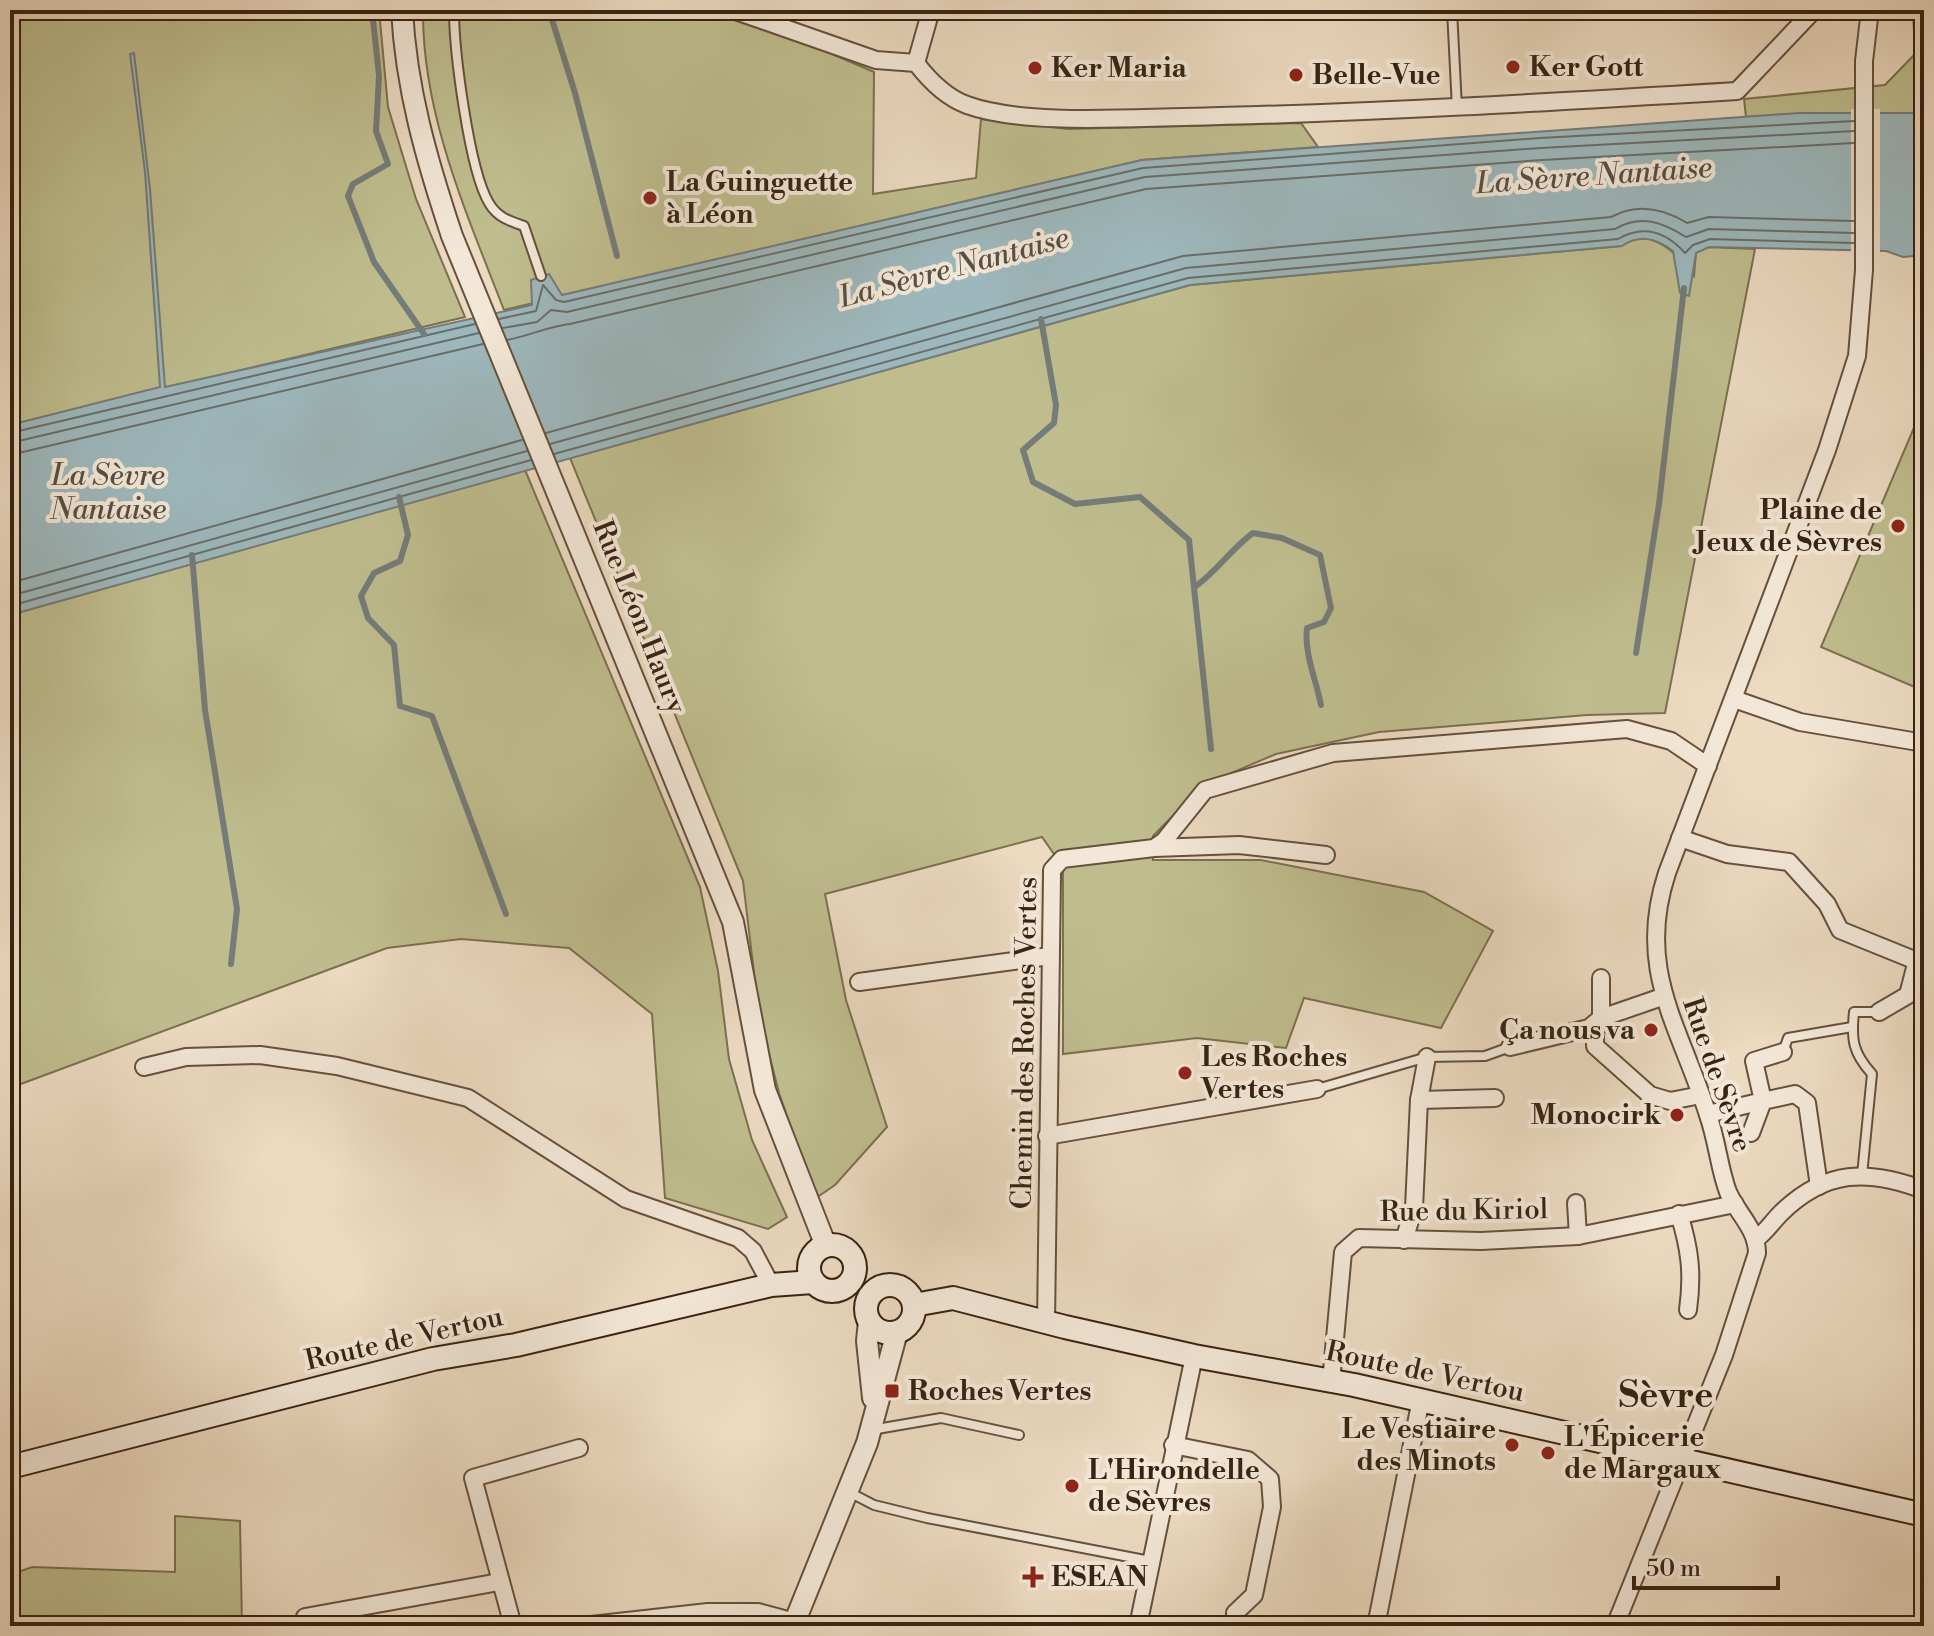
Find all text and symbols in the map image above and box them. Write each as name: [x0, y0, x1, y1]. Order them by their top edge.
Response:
place label: Ker Gott: [1529, 50, 1644, 85]
place label: Ker Maria: [1051, 51, 1188, 86]
place label: Belle-Vue: [1312, 58, 1441, 93]
marker: Ker Gott: [1504, 58, 1522, 76]
marker: Ker Maria: [1026, 59, 1044, 77]
marker: Belle-Vue: [1287, 66, 1305, 84]
water label: La Sèvre Nantaise: [1474, 149, 1713, 203]
place label: La Guinguette à Léon: [666, 165, 853, 232]
marker: La Guinguette à Léon: [641, 189, 659, 207]
water label: La Sèvre Nantaise: [834, 219, 1073, 317]
water label: La Sèvre Nantaise: [49, 457, 166, 529]
place label: Plaine de Jeux de Sèvres: [1691, 493, 1882, 560]
street label: Rue Léon Haury: [584, 515, 694, 719]
marker: Plaine de Jeux de Sèvres: [1889, 517, 1907, 535]
street label: Chemin des Roches Vertes: [1005, 876, 1045, 1210]
street label: Rue de Sèvre: [1674, 993, 1760, 1157]
place label: Ça nous va: [1499, 1013, 1636, 1048]
marker: Ça nous va: [1642, 1021, 1660, 1039]
place label: Les Roches Vertes: [1200, 1040, 1347, 1107]
marker: Les Roches Vertes: [1176, 1064, 1194, 1082]
place label: Monocirk: [1530, 1098, 1662, 1133]
marker: Monocirk: [1668, 1106, 1686, 1124]
street label: Rue du Kiriol: [1379, 1192, 1549, 1230]
street label: Route de Vertou: [302, 1299, 506, 1379]
street label: Route de Vertou: [1322, 1334, 1528, 1410]
place label: Roches Vertes: [908, 1374, 1091, 1409]
district label: Sèvre: [1619, 1374, 1713, 1419]
marker: Roches Vertes: [883, 1382, 901, 1400]
place label: Le Vestiaire des Minots: [1342, 1412, 1496, 1479]
place label: L'Épicerie de Margaux: [1564, 1418, 1722, 1487]
marker: Le Vestiaire des Minots: [1503, 1436, 1521, 1454]
marker: L'Épicerie de Margaux: [1539, 1444, 1557, 1462]
place label: L'Hirondelle de Sèvres: [1088, 1453, 1260, 1520]
marker: L'Hirondelle de Sèvres: [1063, 1477, 1081, 1495]
scale bar: [1634, 1540, 1778, 1590]
text: 50 m: [1646, 1554, 1701, 1584]
place label: ESEAN: [1051, 1560, 1148, 1595]
marker: ESEAN: [1022, 1566, 1044, 1588]

